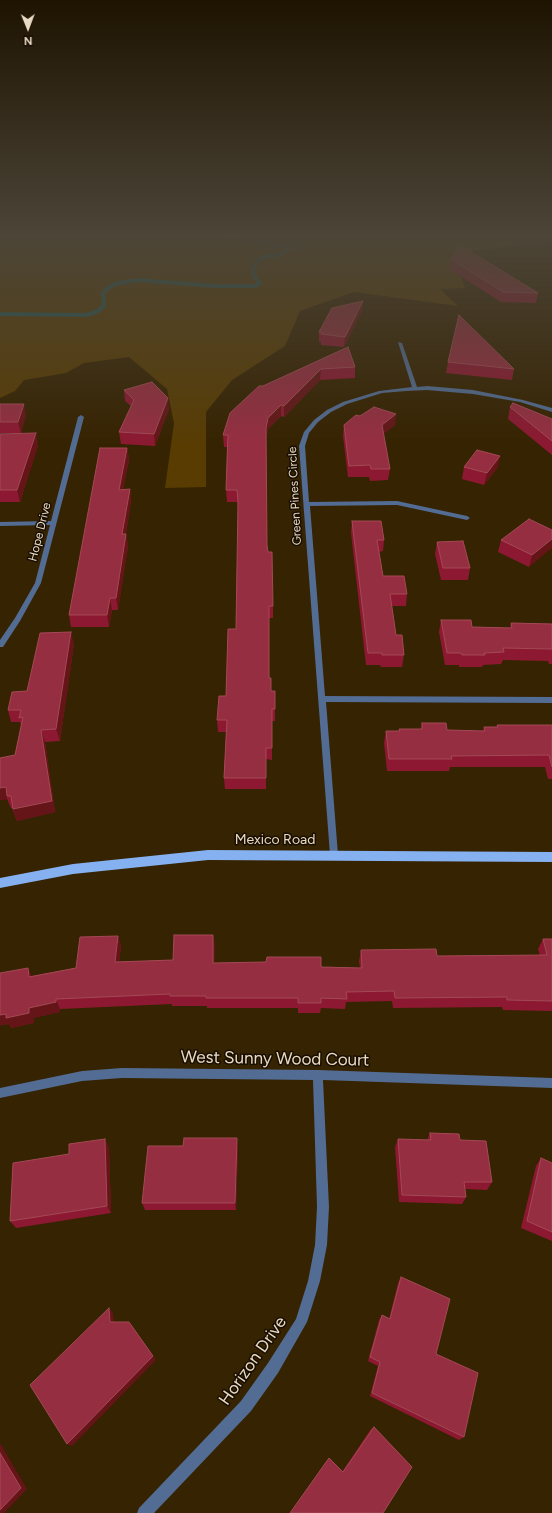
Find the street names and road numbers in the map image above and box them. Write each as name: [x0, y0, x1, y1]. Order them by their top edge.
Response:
street label: Green Pines Circle: [285, 446, 305, 546]
street label: Hope Drive: [26, 501, 54, 563]
street label: Mexico Road: [235, 832, 315, 848]
street label: West Sunny Wood Court: [181, 1047, 369, 1071]
street label: Horizon Drive: [215, 1313, 291, 1409]

